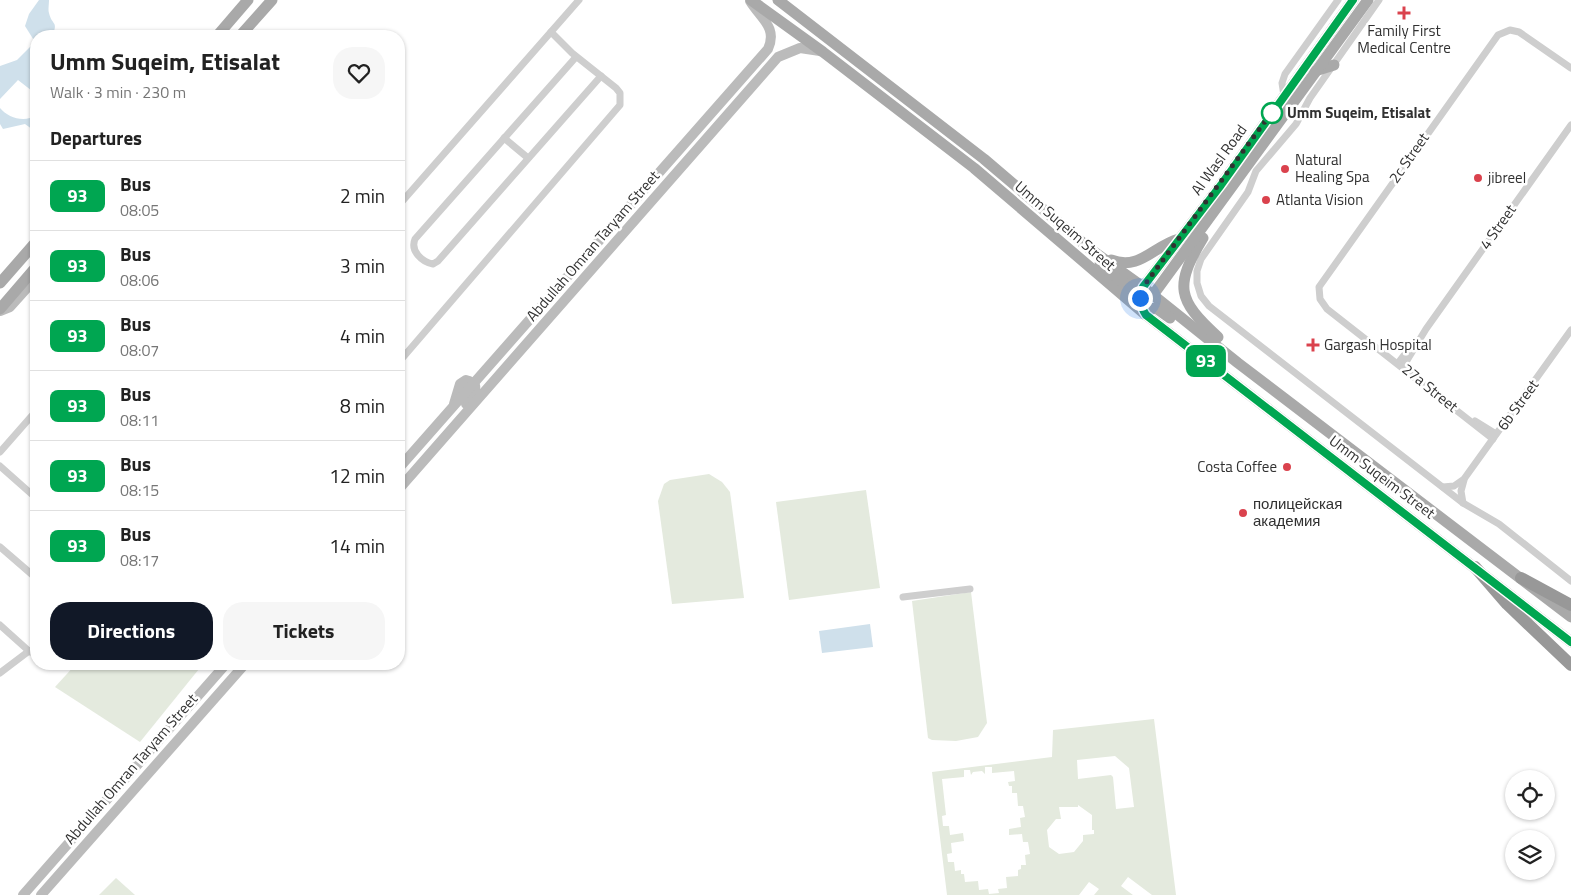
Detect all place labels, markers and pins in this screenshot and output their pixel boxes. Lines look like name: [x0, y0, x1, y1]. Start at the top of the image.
marker: Family First Medical Centre: [1397, 6, 1411, 20]
place label: Family First Medical Centre: [1357, 19, 1451, 59]
place label: Umm Suqeim, Etisalat: [1287, 101, 1431, 124]
marker: Umm Suqeim, Etisalat: [1261, 102, 1283, 124]
place label: Natural Healing Spa: [1295, 148, 1370, 188]
marker: Natural Healing Spa: [1279, 163, 1291, 175]
place label: jibreel: [1487, 166, 1526, 189]
marker: jibreel: [1472, 172, 1484, 184]
place label: Atlanta Vision: [1276, 188, 1363, 211]
marker: Atlanta Vision: [1260, 194, 1272, 206]
place label: Gargash Hospital: [1324, 333, 1432, 356]
marker: Gargash Hospital: [1306, 338, 1320, 352]
place label: Costa Coffee: [1197, 455, 1277, 478]
marker: Costa Coffee: [1281, 461, 1293, 473]
place label: полицейская академия: [1253, 492, 1342, 532]
marker: полицейская академия: [1237, 507, 1249, 519]

